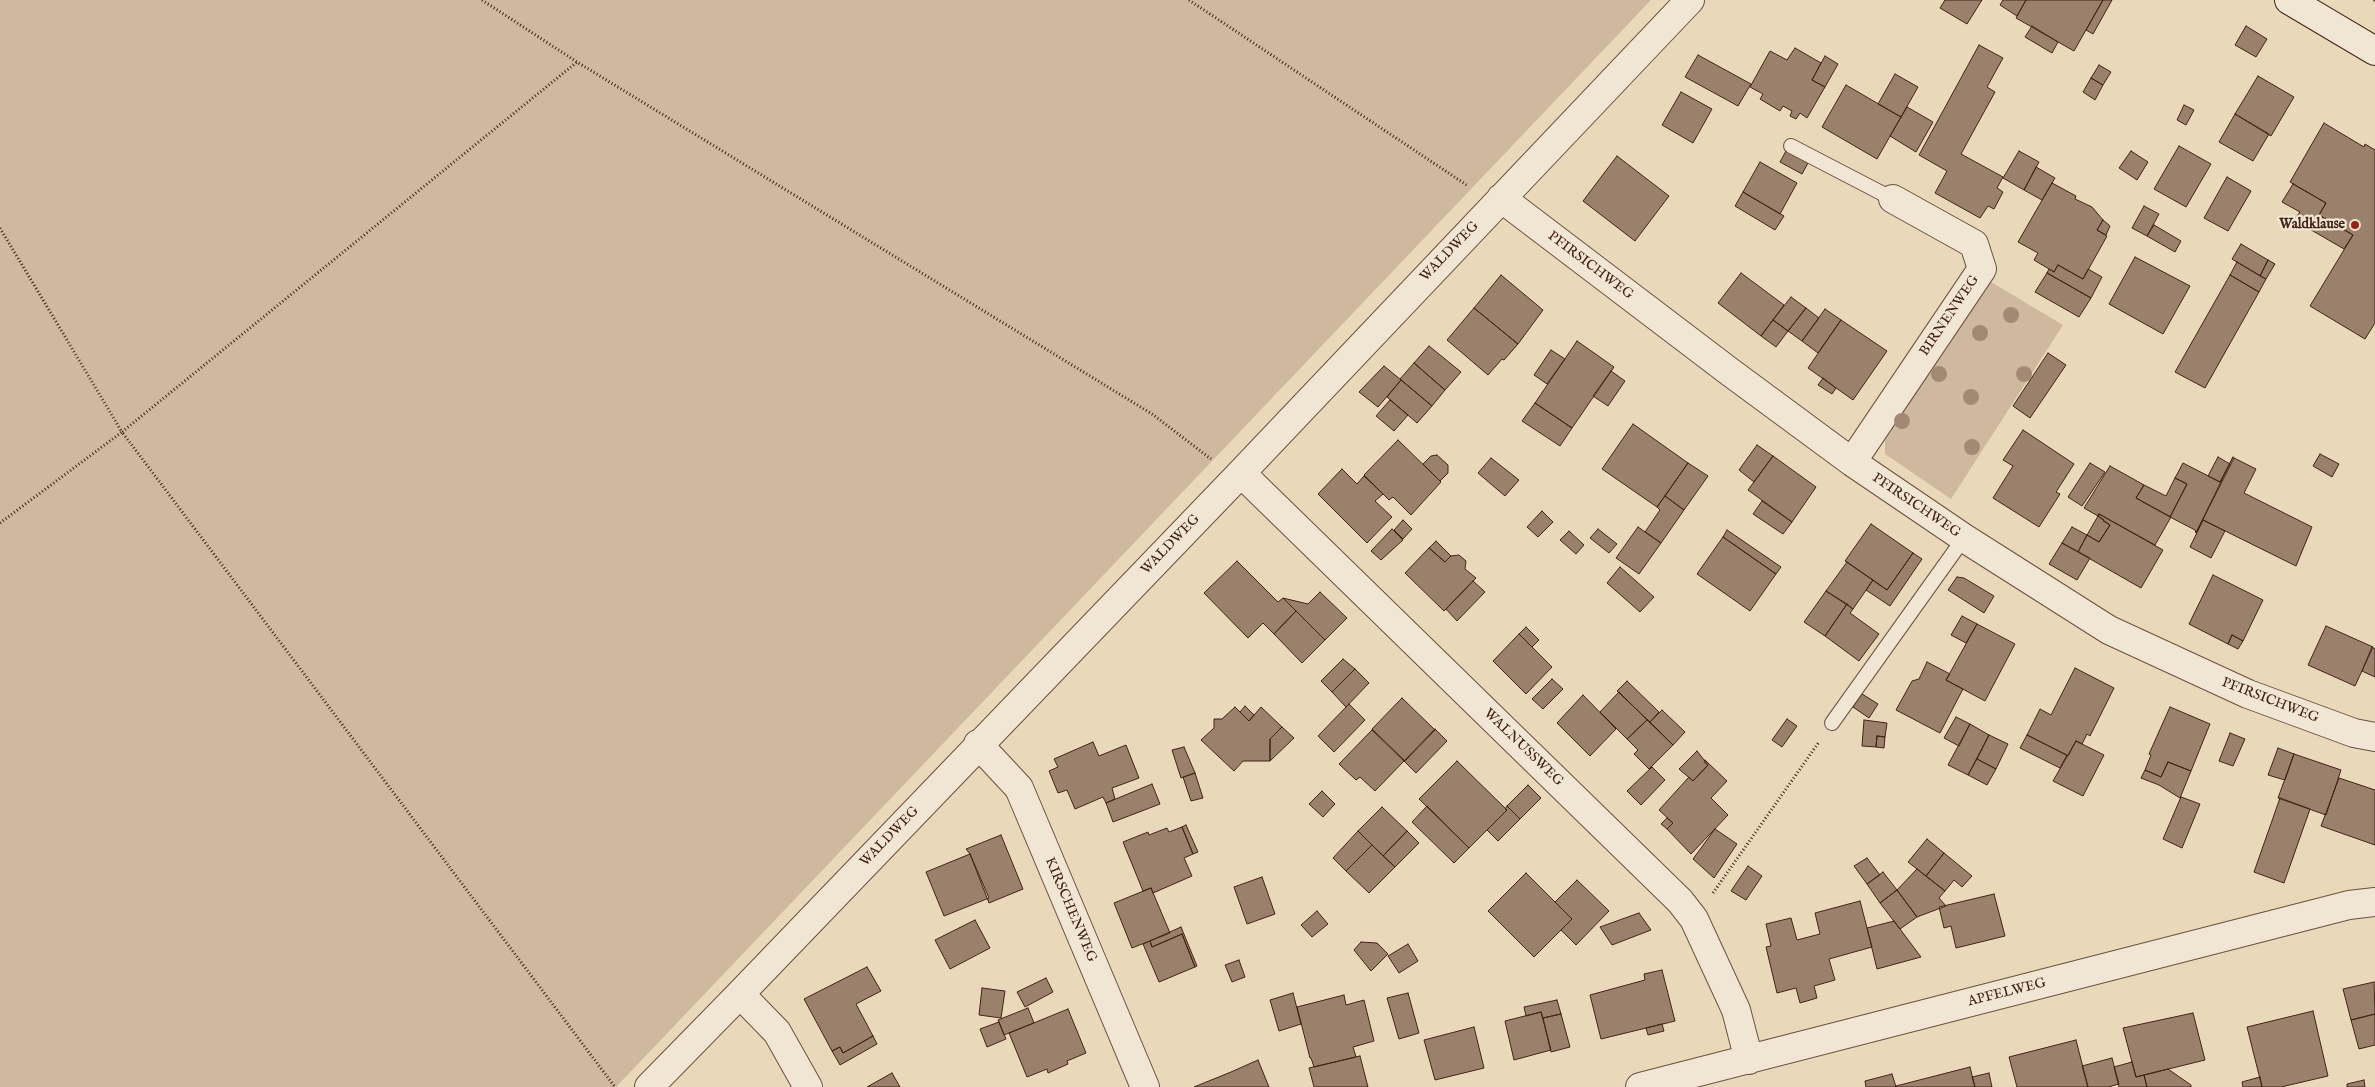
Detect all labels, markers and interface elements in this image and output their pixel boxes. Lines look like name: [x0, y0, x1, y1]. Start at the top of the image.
place label: Waldklause: [2279, 217, 2345, 233]
street label: WALDWEG: [1417, 218, 1483, 286]
marker: Waldklause: [2349, 219, 2361, 231]
street label: PFIRSICHWEG: [1544, 228, 1636, 304]
street label: BIRNENWEG: [1917, 272, 1983, 360]
street label: PFIRSICHWEG: [1869, 470, 1963, 542]
street label: WALDWEG: [1138, 511, 1204, 579]
street label: PFIRSICHWEG: [2219, 675, 2321, 727]
street label: WALNUSSWEG: [1480, 706, 1566, 790]
street label: WALDWEG: [857, 803, 923, 871]
street label: KIRSCHENWEG: [1040, 855, 1100, 965]
street label: APFELWEG: [1966, 975, 2048, 1011]

